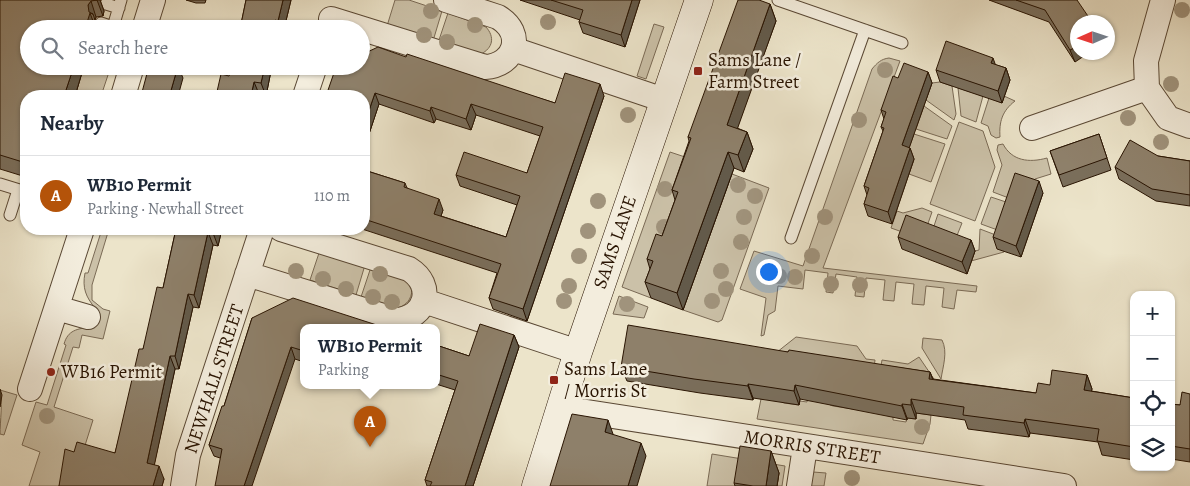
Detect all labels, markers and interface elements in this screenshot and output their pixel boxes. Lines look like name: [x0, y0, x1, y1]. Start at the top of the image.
north arrow: [1070, 15, 1115, 60]
search box: [20, 20, 370, 75]
icon: search: [38, 34, 66, 62]
text: Search here: [78, 35, 168, 61]
place label: Sams Lane / Farm Street: [708, 47, 801, 95]
marker: Sams Lane / Farm Street: [692, 65, 704, 77]
text: Nearby: [40, 109, 103, 137]
text: WB10 Permit: [87, 172, 192, 198]
text: A: [51, 185, 61, 207]
text: 110 m: [314, 185, 350, 207]
street label: SAMS LANE: [587, 192, 643, 292]
text: Parking · Newhall Street: [87, 198, 244, 220]
your location: [756, 259, 782, 285]
map controls: [1130, 291, 1175, 471]
button: +: [1130, 291, 1175, 336]
street label: NEWHALL STREET: [178, 301, 251, 457]
popup: [300, 324, 440, 389]
text: WB10 Permit: [318, 333, 422, 359]
button: −: [1130, 336, 1175, 381]
place label: Sams Lane / Morris St: [564, 356, 647, 404]
place label: WB16 Permit: [60, 359, 162, 385]
text: Parking: [318, 359, 369, 381]
marker: WB16 Permit: [45, 366, 57, 378]
marker: Sams Lane / Morris St: [548, 374, 560, 386]
button: locate: [1130, 381, 1175, 426]
pin: A: [354, 406, 386, 447]
street label: MORRIS STREET: [742, 423, 883, 471]
button: layers: [1130, 426, 1175, 471]

